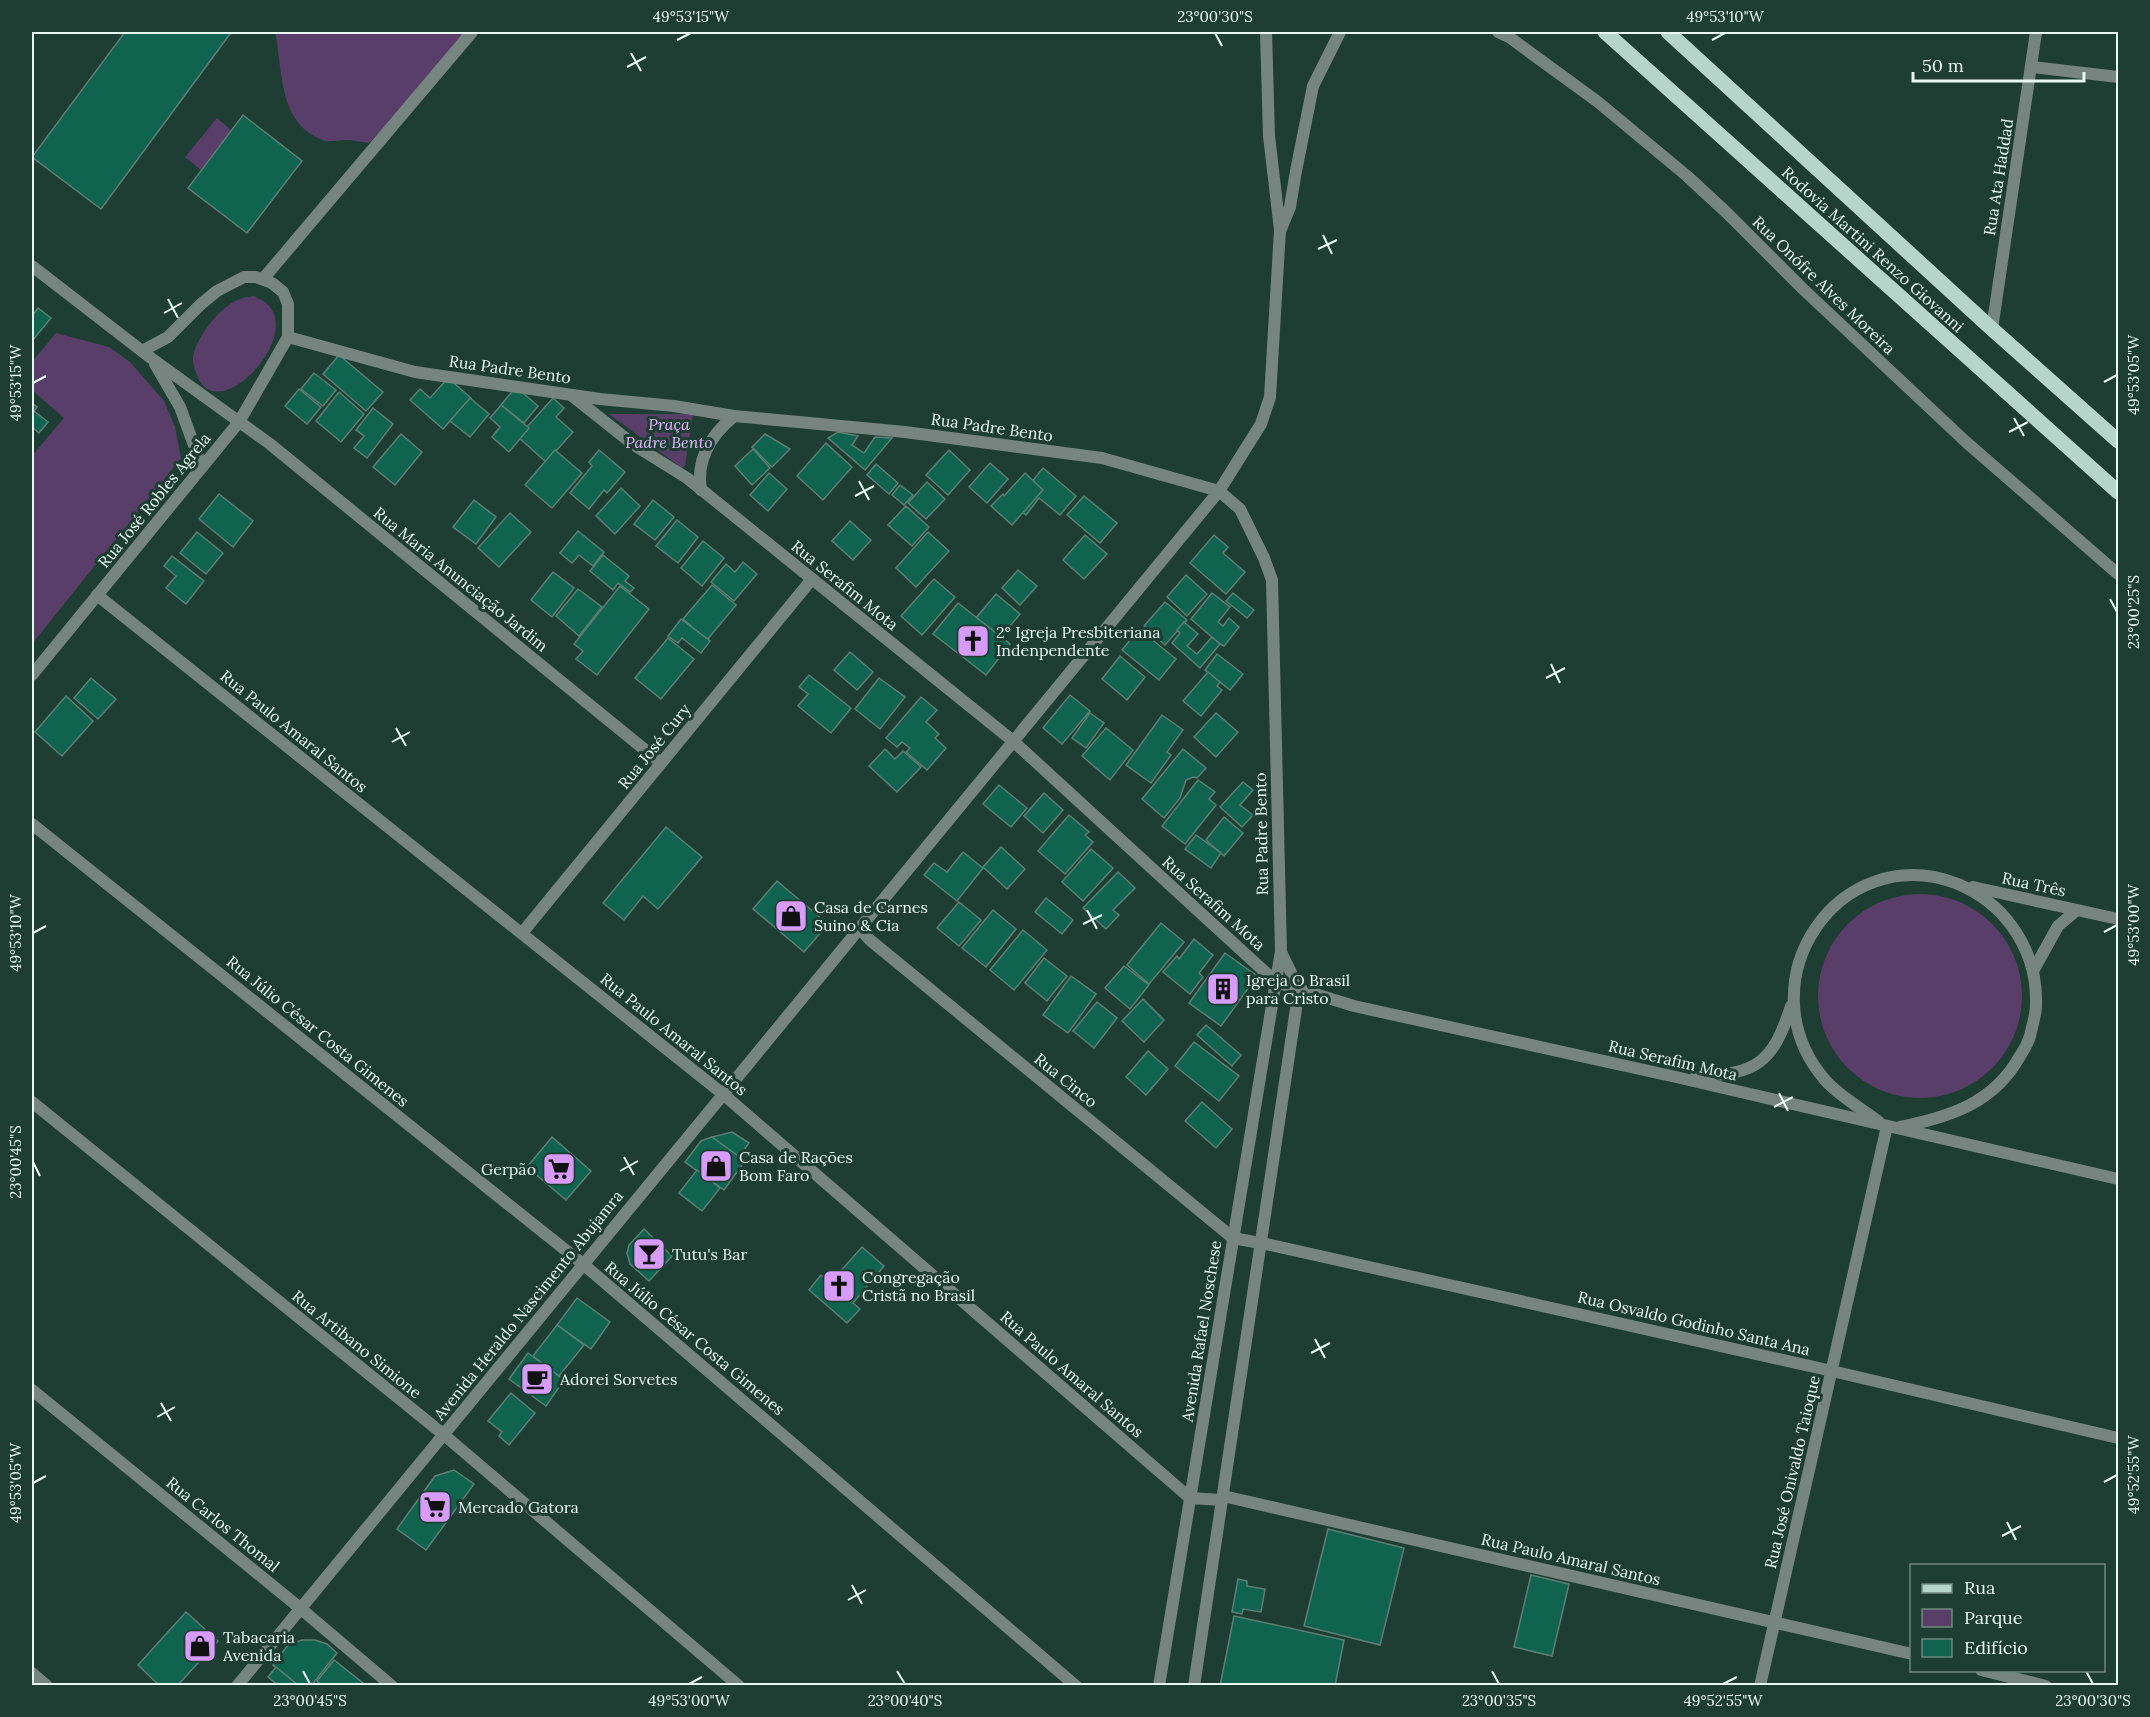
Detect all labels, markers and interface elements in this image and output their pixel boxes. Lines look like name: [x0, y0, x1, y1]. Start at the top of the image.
text: 49°53'15"W: [653, 7, 730, 26]
text: 23°00'30"S: [1177, 7, 1253, 26]
text: 49°53'10"W: [1686, 7, 1765, 26]
scale bar: [1913, 45, 2084, 83]
text: 50 m: [1922, 54, 1964, 77]
street label: Rua Ata Haddad: [1979, 117, 2017, 237]
street label: Rodovia Martini Renzo Giovanni: [1778, 162, 1968, 336]
street label: Rua Onófre Alves Moreira: [1749, 212, 1899, 358]
text: 49°53'05"W: [2124, 334, 2143, 415]
text: 49°53'15"W: [6, 344, 25, 421]
street label: Rua Padre Bento: [448, 351, 572, 387]
street label: Rua Padre Bento: [930, 409, 1054, 445]
park label: Praça Padre Bento: [625, 414, 713, 452]
street label: Rua José Robles Agrela: [93, 428, 215, 572]
street label: Rua Maria Anunciação Jardim: [370, 502, 552, 656]
street label: Rua Serafim Mota: [788, 536, 902, 634]
text: 23°00'25"S: [2124, 575, 2143, 649]
place label: 2° Igreja Presbiteriana Indenpendente: [996, 622, 1161, 660]
church icon: 2° Igreja Presbiteriana Indenpendente: [955, 623, 991, 659]
street label: Rua Paulo Amaral Santos: [216, 666, 372, 796]
street label: Rua José Cury: [614, 699, 695, 793]
street label: Rua Padre Bento: [1250, 772, 1272, 896]
street label: Rua Serafim Mota: [1158, 851, 1270, 955]
street label: Rua Três: [2000, 867, 2068, 901]
text: 49°53'00"W: [2124, 883, 2143, 966]
text: 49°53'10"W: [6, 893, 25, 972]
place label: Casa de Carnes Suino & Cia: [814, 897, 928, 935]
shop icon: Casa de Carnes Suino & Cia: [773, 898, 809, 934]
street label: Rua Júlio César Costa Gimenes: [223, 951, 413, 1111]
street label: Rua Paulo Amaral Santos: [596, 969, 752, 1099]
place label: Igreja O Brasil para Cristo: [1246, 970, 1350, 1008]
building icon: Igreja O Brasil para Cristo: [1205, 971, 1241, 1007]
street label: Rua Serafim Mota: [1607, 1035, 1739, 1085]
street label: Rua Cinco: [1030, 1049, 1102, 1111]
text: 23°00'45"S: [6, 1125, 25, 1199]
place label: Casa de Rações Bom Faro: [739, 1147, 853, 1185]
shop icon: Casa de Rações Bom Faro: [698, 1148, 734, 1184]
supermarket icon: Gerpão: [541, 1151, 577, 1187]
place label: Gerpão: [481, 1159, 536, 1179]
street label: Avenida Heraldo Nascimento Abujamra: [428, 1186, 627, 1425]
bar icon: Tutu's Bar: [631, 1236, 667, 1272]
street label: Avenida Rafael Noschese: [1177, 1239, 1225, 1424]
place label: Tutu's Bar: [672, 1244, 747, 1264]
street label: Rua Júlio César Costa Gimenes: [601, 1257, 789, 1419]
place label: Congregação Cristã no Brasil: [862, 1267, 975, 1305]
church icon: Congregação Cristã no Brasil: [821, 1268, 857, 1304]
street label: Rua Artibano Simione: [288, 1286, 426, 1403]
street label: Rua Osvaldo Godinho Santa Ana: [1576, 1287, 1812, 1359]
street label: Rua Paulo Amaral Santos: [996, 1306, 1148, 1442]
cafe icon: Adorei Sorvetes: [519, 1361, 555, 1397]
place label: Adorei Sorvetes: [559, 1369, 677, 1389]
street label: Rua José Onivaldo Taioque: [1760, 1373, 1824, 1571]
text: 49°52'55"W: [2124, 1435, 2143, 1514]
text: 49°53'05"W: [6, 1442, 25, 1523]
street label: Rua Carlos Thomal: [162, 1472, 284, 1576]
supermarket icon: Mercado Gatora: [417, 1489, 453, 1525]
place label: Mercado Gatora: [458, 1497, 579, 1517]
street label: Rua Paulo Amaral Santos: [1479, 1529, 1663, 1589]
legend: [1910, 1564, 2105, 1672]
text: Rua: [1964, 1576, 1995, 1599]
text: Parque: [1964, 1606, 2023, 1629]
place label: Tabacaria Avenida: [222, 1627, 295, 1665]
shop icon: Tabacaria Avenida: [182, 1628, 218, 1664]
text: Edifício: [1964, 1636, 2028, 1659]
text: 23°00'45"S: [273, 1691, 347, 1710]
text: 49°53'00"W: [648, 1691, 731, 1710]
text: 23°00'40"S: [868, 1691, 942, 1710]
text: 23°00'35"S: [1462, 1691, 1536, 1710]
text: 49°52'55"W: [1684, 1691, 1763, 1710]
text: 23°00'30"S: [2055, 1691, 2131, 1710]

